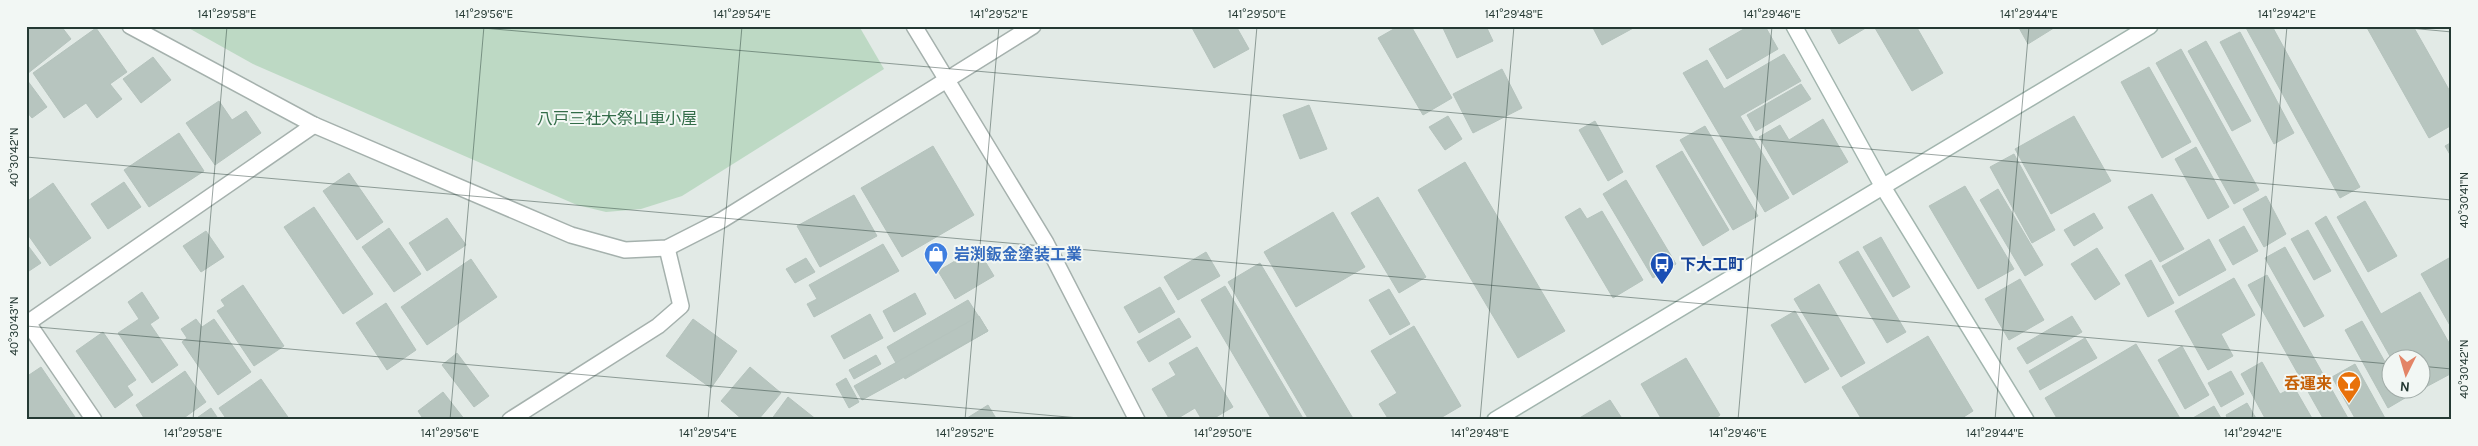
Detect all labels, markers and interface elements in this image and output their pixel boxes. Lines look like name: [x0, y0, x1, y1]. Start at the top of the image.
text: 141°29'58"E: [198, 7, 256, 21]
text: 141°29'56"E: [455, 7, 513, 21]
text: 141°29'54"E: [713, 7, 771, 21]
text: 141°29'52"E: [970, 7, 1028, 21]
text: 141°29'50"E: [1228, 7, 1286, 21]
text: 141°29'48"E: [1485, 7, 1543, 21]
text: 141°29'46"E: [1743, 7, 1801, 21]
text: 141°29'44"E: [2000, 7, 2058, 21]
text: 141°29'42"E: [2258, 7, 2316, 21]
park label: 八戸三社大祭山車小屋: [537, 109, 697, 128]
text: 40°30'42"N: [7, 127, 21, 187]
text: 40°30'41"N: [2457, 172, 2471, 228]
shop icon: 岩渕鈑金塗装工業: [923, 241, 949, 275]
place label: 岩渕鈑金塗装工業: [954, 245, 1082, 264]
bus stop icon: 下大工町: [1649, 251, 1675, 285]
place label: 下大工町: [1680, 255, 1744, 274]
text: 40°30'43"N: [7, 296, 21, 356]
text: 40°30'42"N: [2457, 339, 2471, 399]
north arrow: [2380, 348, 2430, 398]
bar icon: 呑運来: [2336, 370, 2362, 404]
place label: 呑運来: [2284, 374, 2332, 393]
text: N: [2399, 378, 2411, 395]
text: 141°29'58"E: [164, 426, 222, 440]
text: 141°29'56"E: [421, 426, 479, 440]
text: 141°29'54"E: [679, 426, 737, 440]
text: 141°29'52"E: [936, 426, 994, 440]
text: 141°29'50"E: [1194, 426, 1252, 440]
text: 141°29'48"E: [1451, 426, 1509, 440]
text: 141°29'46"E: [1709, 426, 1767, 440]
text: 141°29'44"E: [1966, 426, 2024, 440]
text: 141°29'42"E: [2224, 426, 2282, 440]

